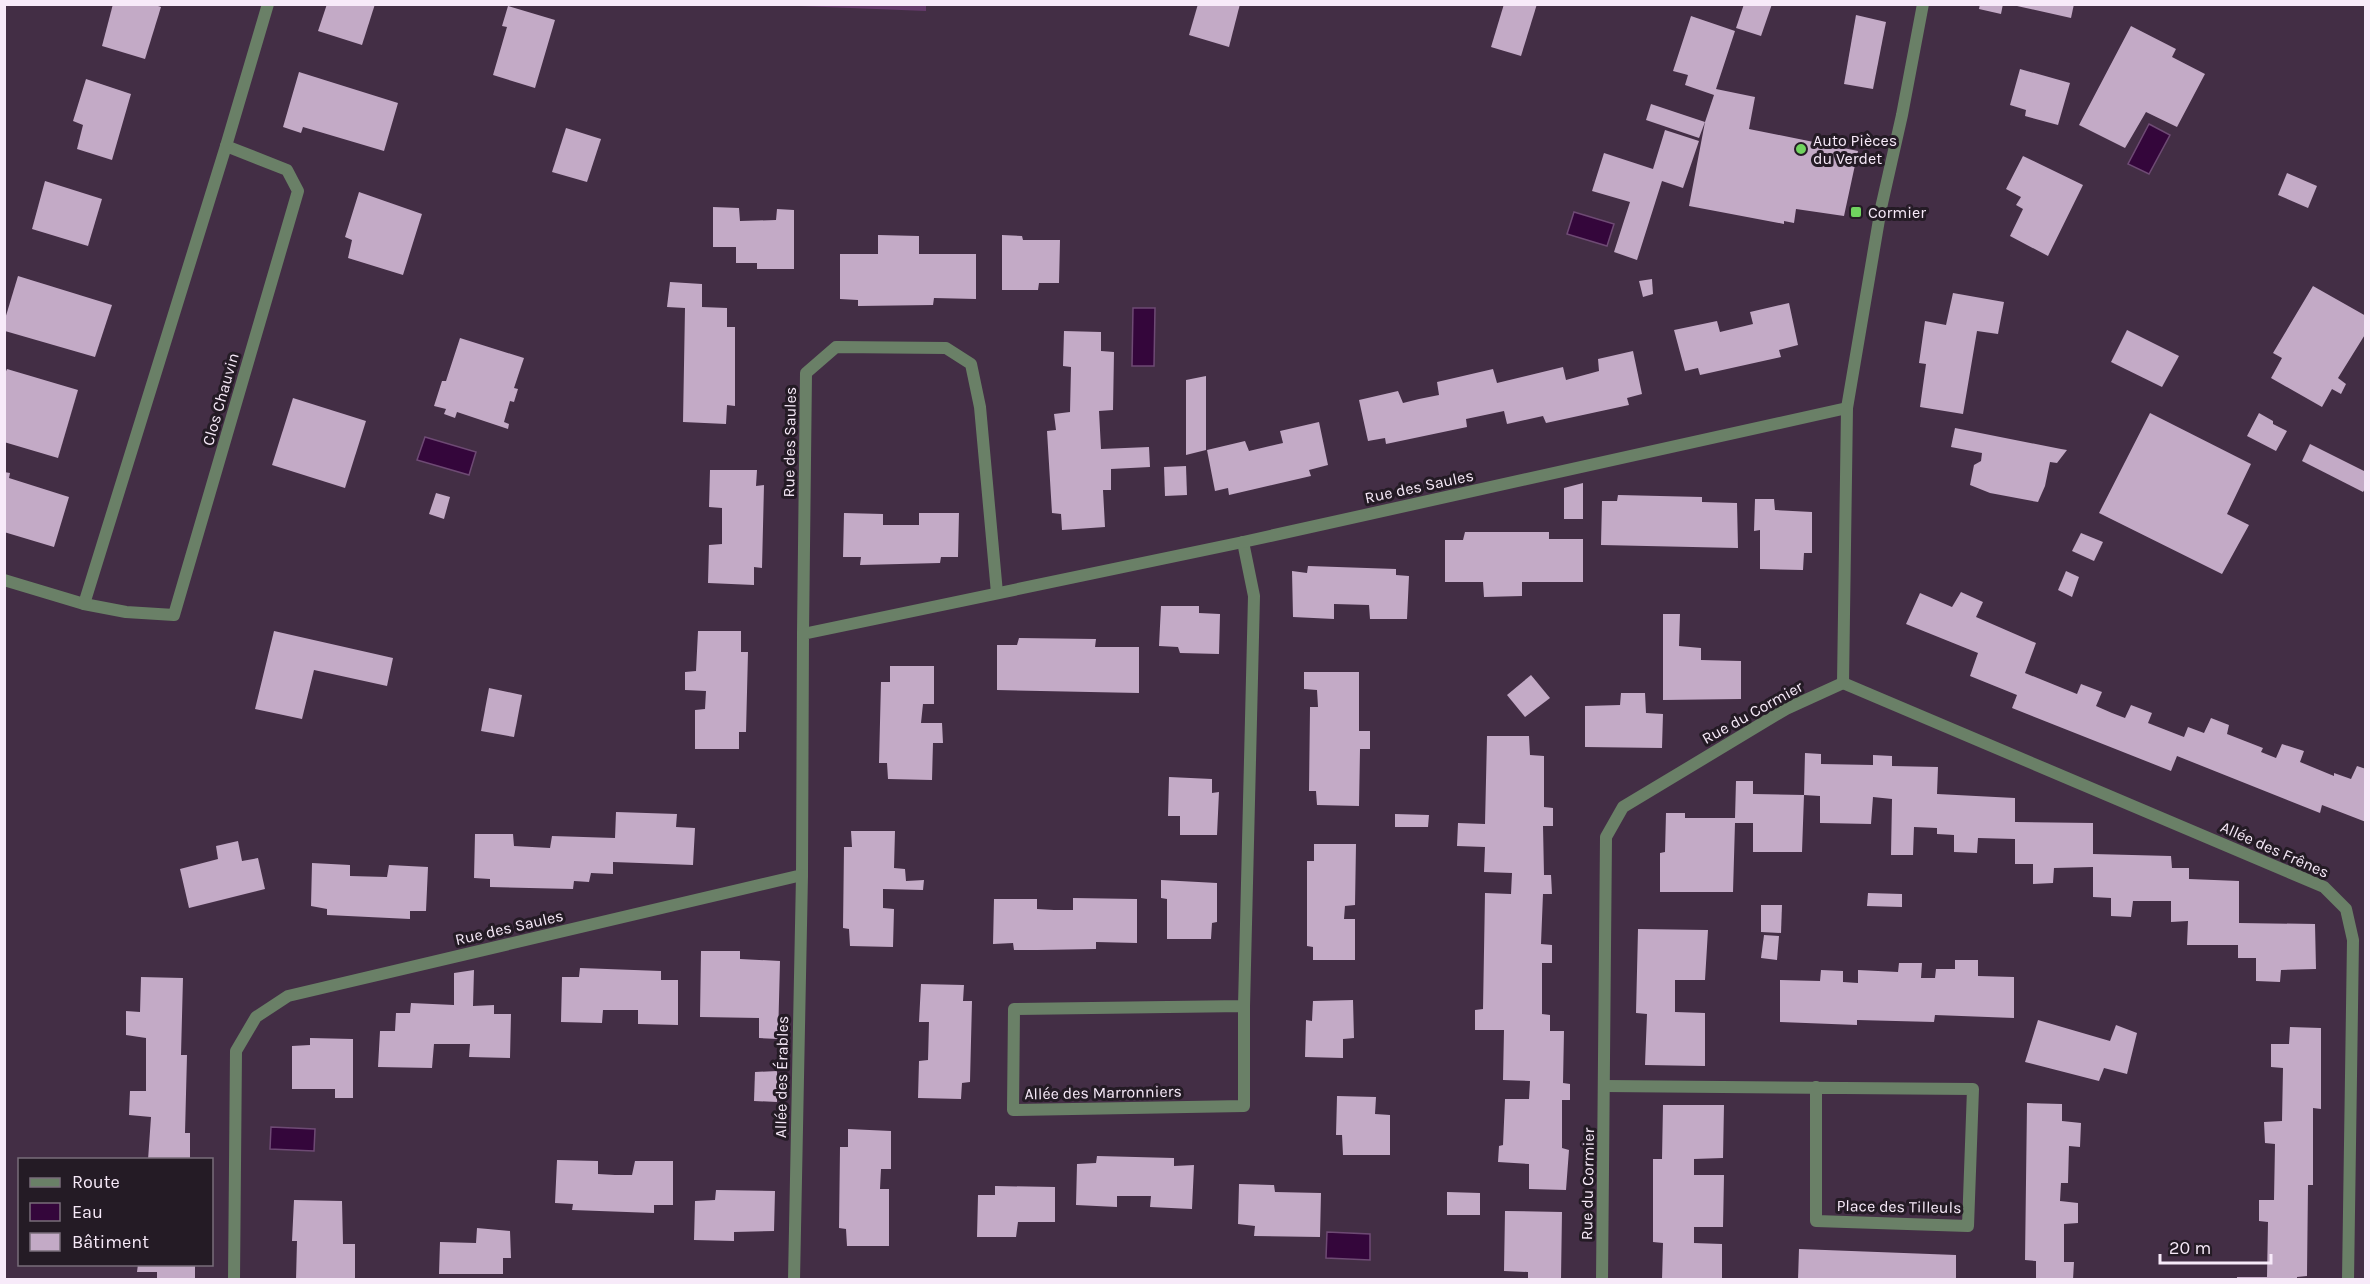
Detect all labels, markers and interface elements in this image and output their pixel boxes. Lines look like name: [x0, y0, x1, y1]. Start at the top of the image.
place label: Auto Pièces du Verdet: [1813, 131, 1897, 168]
marker: Auto Pièces du Verdet: [1794, 142, 1808, 156]
place label: Cormier: [1868, 203, 1926, 222]
marker: Cormier: [1849, 205, 1863, 219]
street label: Clos Chauvin: [198, 351, 243, 448]
street label: Rue des Saules: [779, 387, 800, 498]
street label: Rue des Saules: [1363, 466, 1475, 507]
street label: Rue du Cormier: [1698, 677, 1806, 748]
street label: Allée des Frênes: [2218, 817, 2332, 882]
street label: Rue des Saules: [453, 906, 565, 949]
street label: Allée des Érables: [771, 1016, 792, 1138]
street label: Allée des Marronniers: [1024, 1082, 1182, 1103]
street label: Rue du Cormier: [1577, 1127, 1598, 1240]
legend: [18, 1158, 213, 1266]
text: Route: [72, 1171, 120, 1193]
street label: Place des Tilleuls: [1836, 1196, 1962, 1217]
text: Eau: [72, 1201, 103, 1223]
scale bar: [2160, 1227, 2271, 1265]
text: Bâtiment: [72, 1231, 149, 1253]
text: 20 m: [2169, 1237, 2211, 1259]

